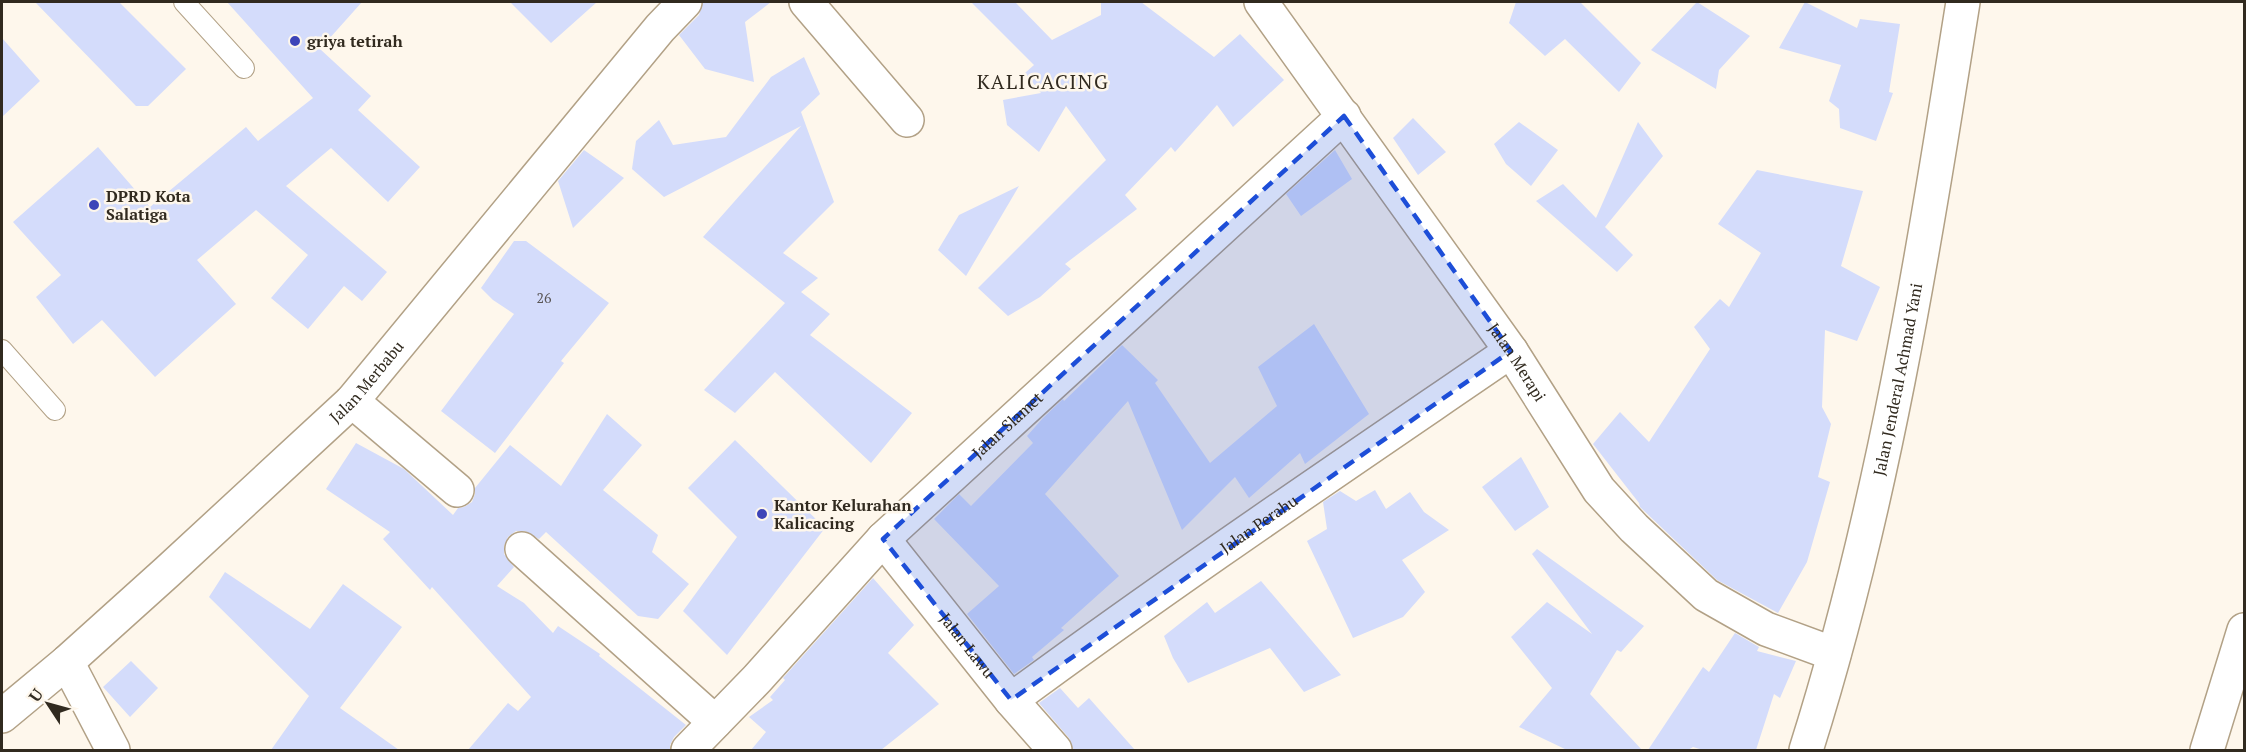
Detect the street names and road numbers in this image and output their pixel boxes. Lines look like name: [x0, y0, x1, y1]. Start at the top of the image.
street label: Jalan Jenderal Achmad Yani: [1868, 281, 1927, 478]
street label: Jalan Merapi: [1483, 318, 1551, 406]
street label: Jalan Merbabu: [324, 336, 408, 428]
street label: Jalan Slamet: [967, 387, 1048, 463]
street label: Jalan Perahu: [1216, 489, 1302, 558]
street label: Jalan Lawu: [935, 608, 1000, 683]

